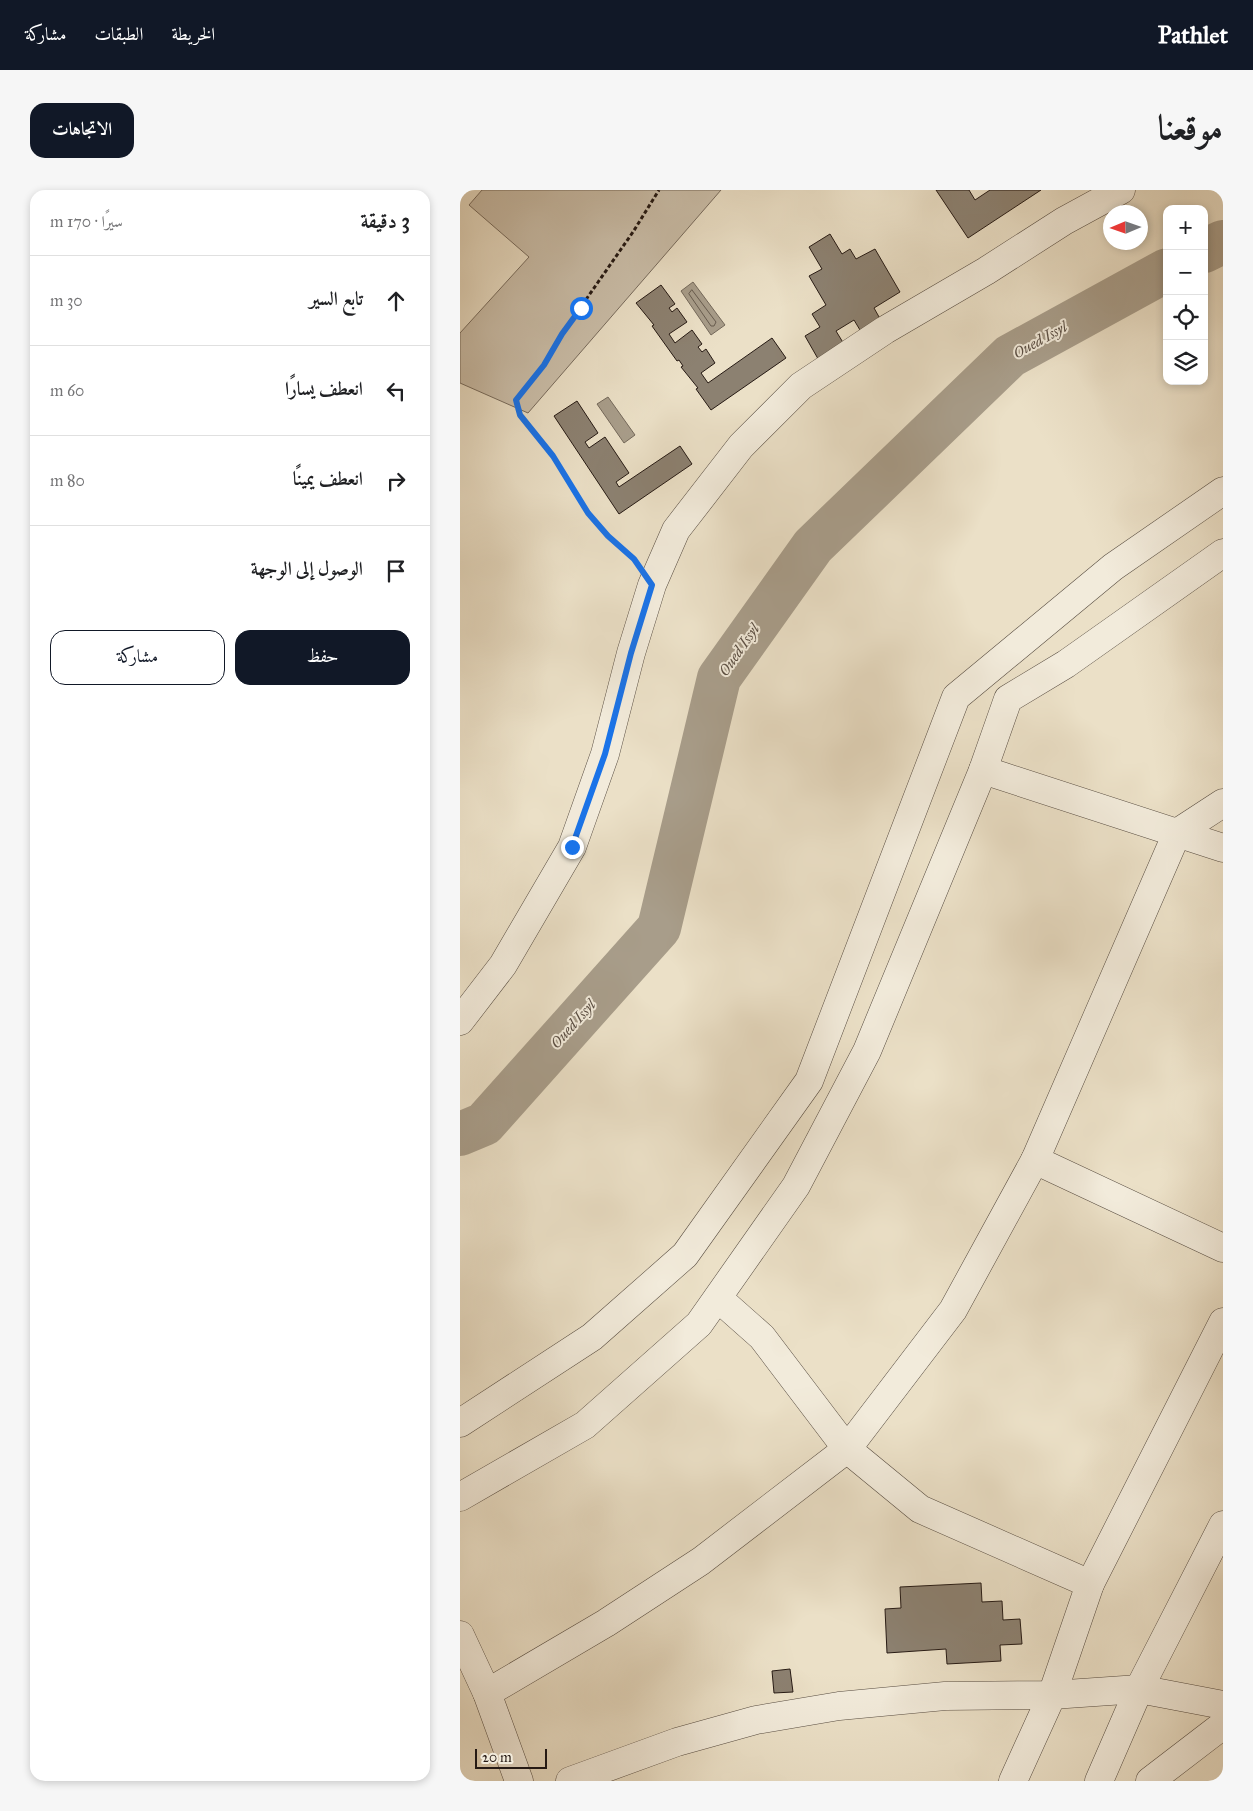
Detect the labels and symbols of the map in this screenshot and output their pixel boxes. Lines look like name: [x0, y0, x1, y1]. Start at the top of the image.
north arrow: [1103, 205, 1148, 250]
route start: [570, 297, 593, 320]
water label: Oued Issyl: [1010, 317, 1072, 362]
water label: Oued Issyl: [715, 619, 764, 679]
route end: [561, 836, 584, 859]
water label: Oued Issyl: [547, 995, 601, 1052]
scale bar: [475, 1746, 548, 1769]

